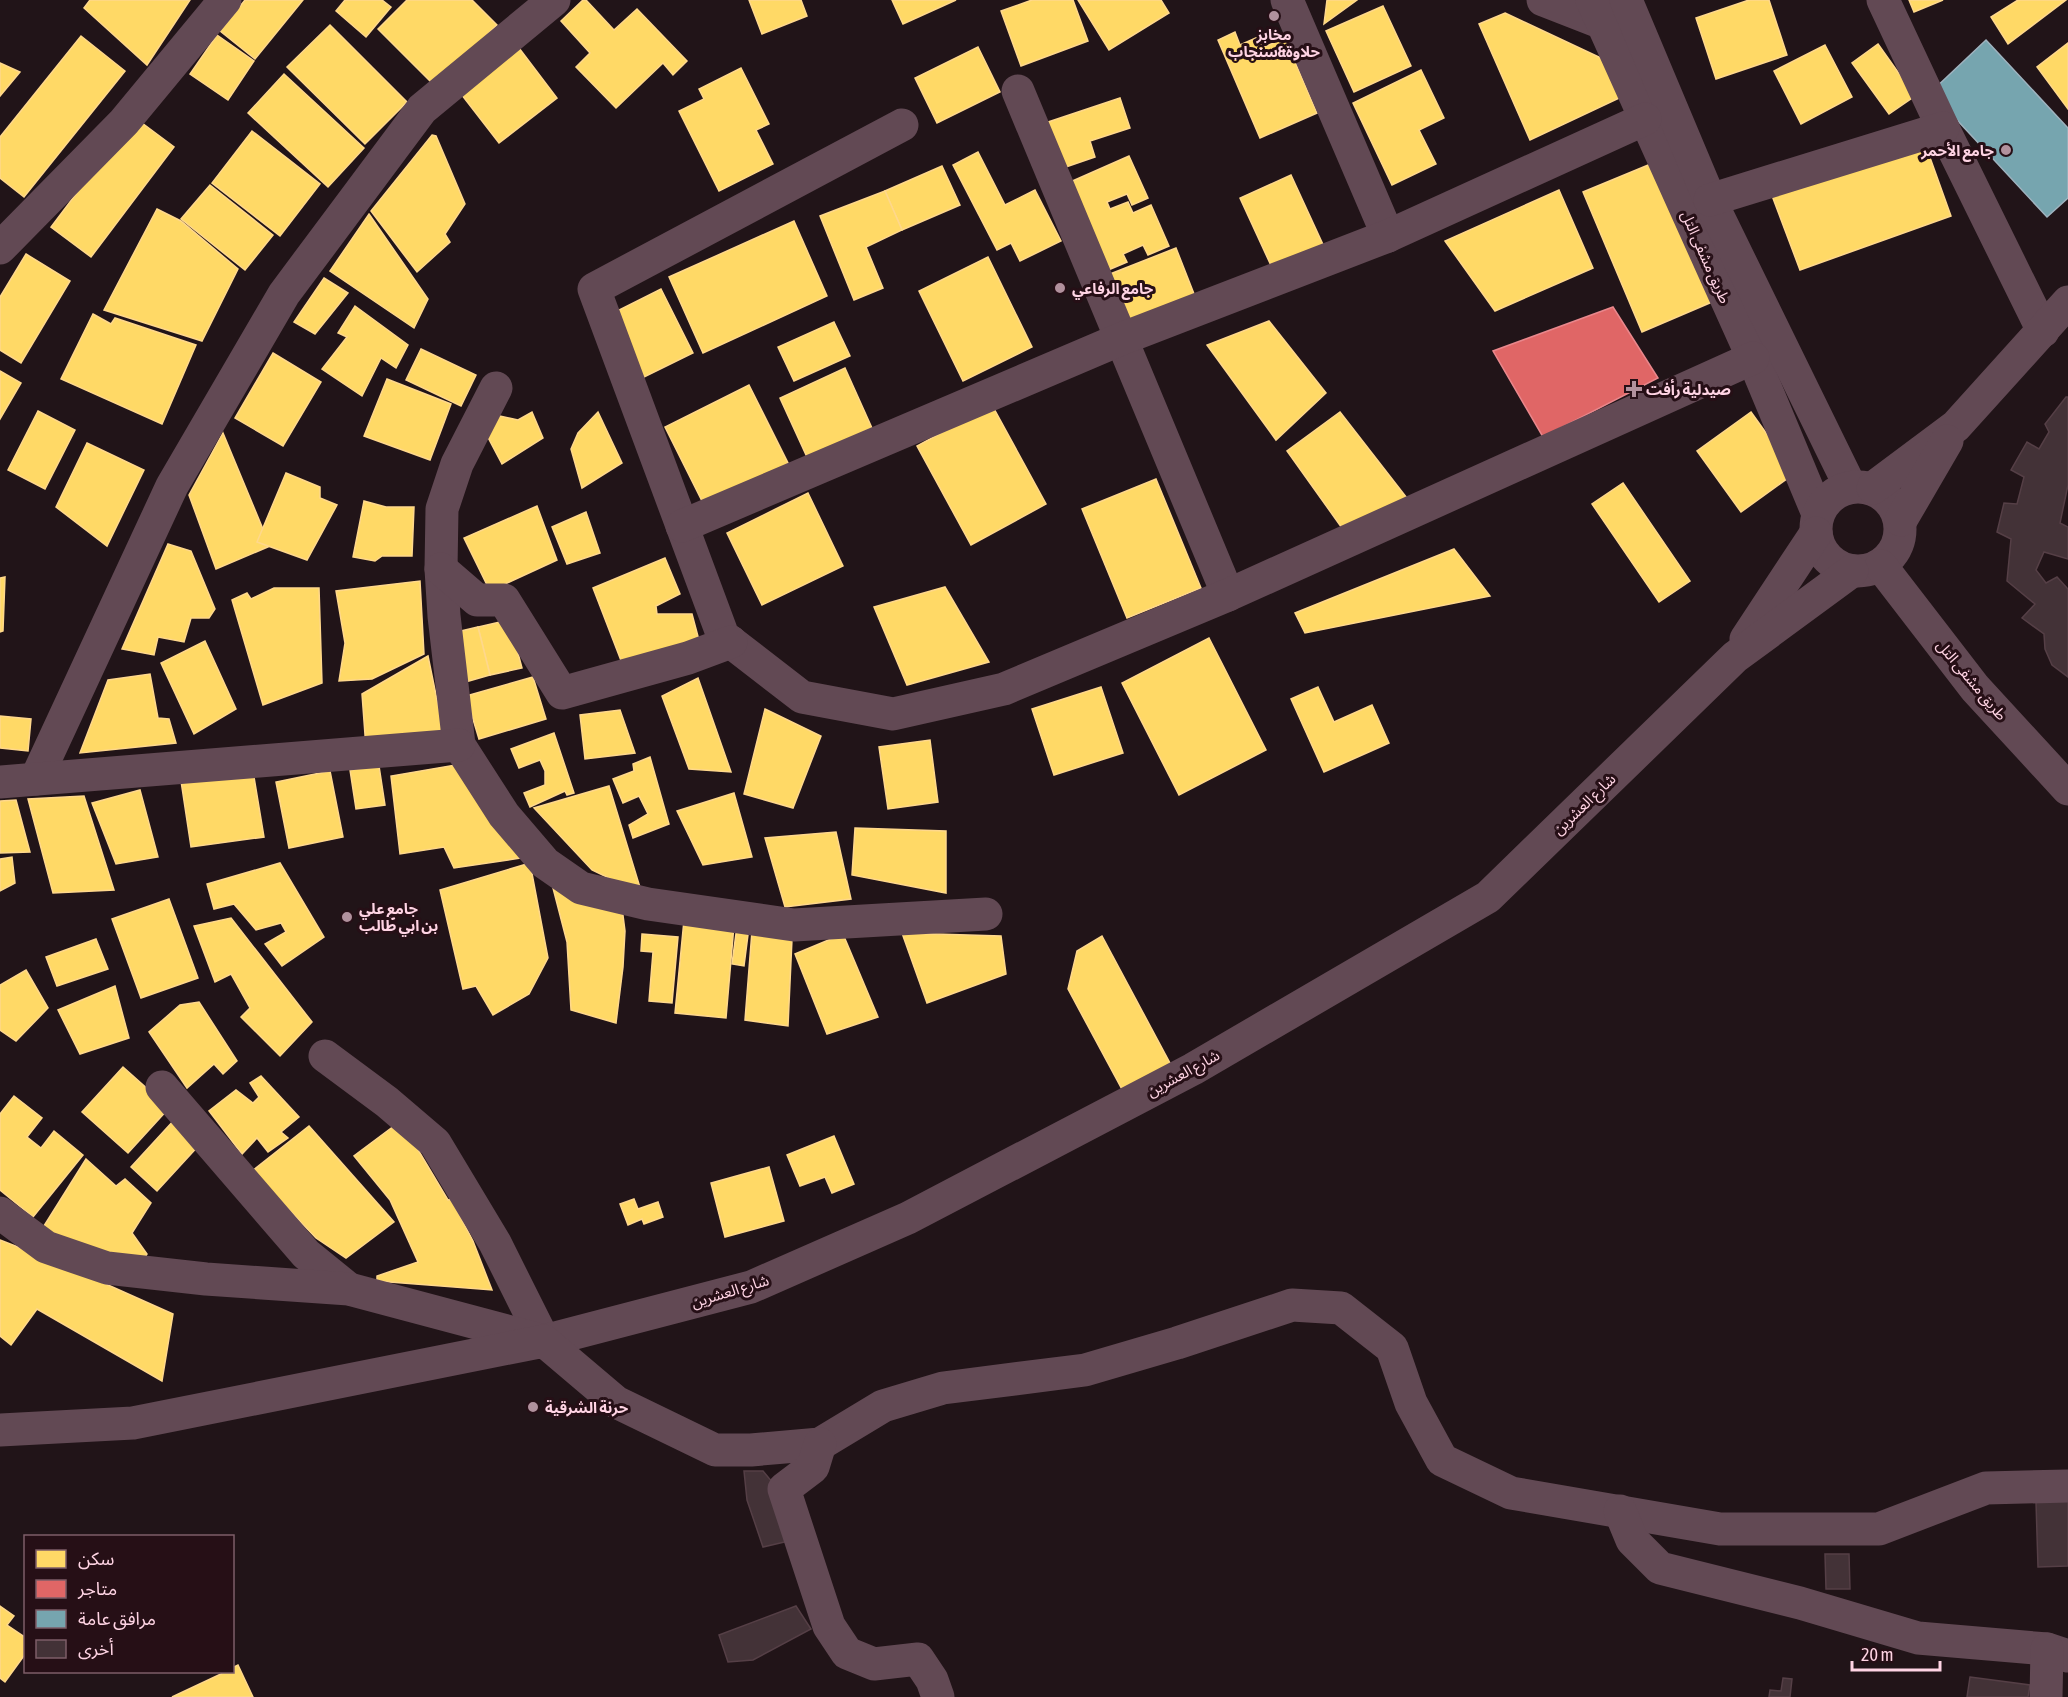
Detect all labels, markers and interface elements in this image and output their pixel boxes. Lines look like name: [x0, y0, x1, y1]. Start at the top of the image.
marker: مخابز حلاوة&سنجاب: [1267, 9, 1281, 23]
place label: مخابز حلاوة&سنجاب: [1228, 26, 1321, 61]
place label: جامع الأحمر: [1920, 142, 1995, 162]
marker: جامع الأحمر: [1999, 143, 2013, 157]
street label: طريق مشفى التل: [1676, 208, 1734, 307]
place label: جامع الرفاعي: [1072, 280, 1154, 300]
marker: جامع الرفاعي: [1053, 281, 1067, 295]
place label: صيدلية رأفت: [1646, 379, 1731, 399]
marker: صيدلية رأفت: [1627, 382, 1641, 396]
street label: طريق مشفى التل: [1932, 636, 2010, 725]
street label: شارع العشرين: [1549, 770, 1622, 841]
place label: جامع علي بن ابي طالب: [359, 900, 438, 937]
marker: جامع علي بن ابي طالب: [340, 910, 354, 924]
street label: شارع العشرين: [1144, 1046, 1224, 1103]
street label: شارع العشرين: [689, 1271, 772, 1315]
place label: حرنة الشرقية: [545, 1399, 629, 1417]
marker: حرنة الشرقية: [526, 1400, 540, 1414]
legend: [24, 1535, 234, 1673]
text: سكن: [78, 1548, 114, 1570]
text: متاجر: [77, 1578, 117, 1600]
text: مرافق عامة: [78, 1608, 156, 1630]
scale bar: [1852, 1634, 1940, 1672]
text: أخرى: [78, 1638, 114, 1660]
text: 20 m: [1861, 1644, 1893, 1665]

